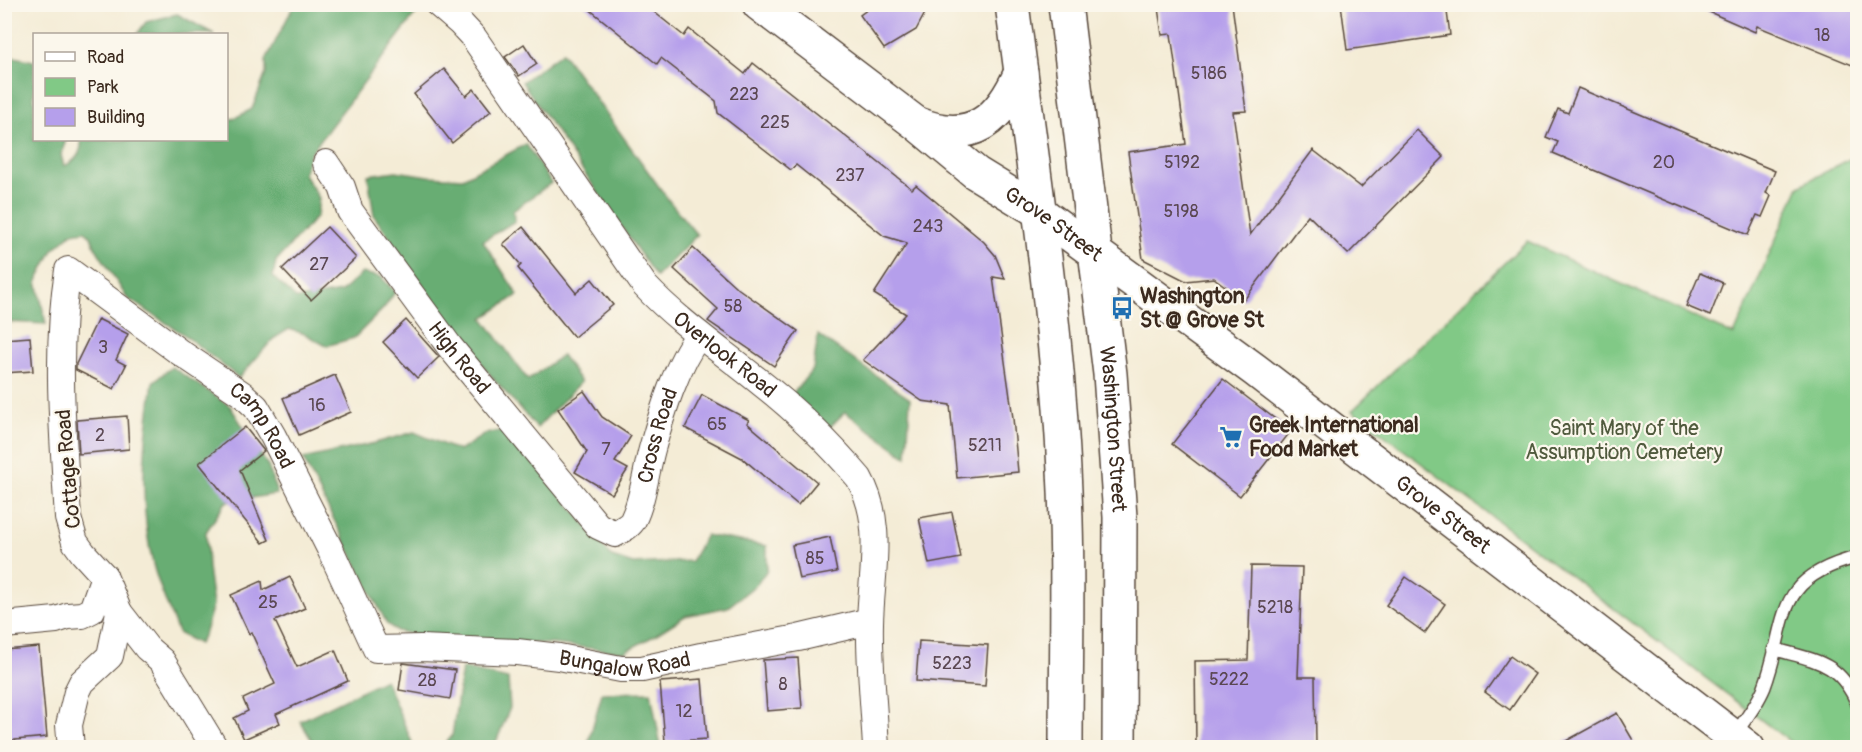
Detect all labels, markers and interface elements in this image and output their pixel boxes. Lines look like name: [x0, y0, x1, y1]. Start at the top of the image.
house number: 18: [1814, 24, 1830, 47]
legend: [33, 33, 228, 141]
text: Road: [87, 46, 124, 69]
house number: 5186: [1191, 62, 1227, 85]
text: Park: [87, 76, 119, 99]
house number: 223: [729, 83, 759, 106]
text: Building: [87, 106, 145, 129]
house number: 225: [760, 111, 790, 134]
house number: 5192: [1164, 151, 1200, 174]
house number: 20: [1653, 151, 1675, 174]
house number: 237: [835, 164, 865, 187]
street label: Grove Street: [999, 181, 1108, 268]
house number: 5198: [1163, 200, 1199, 223]
house number: 243: [913, 215, 943, 238]
house number: 27: [309, 253, 329, 276]
place label: Washington St @ Grove St: [1140, 283, 1264, 334]
house number: 58: [724, 295, 742, 318]
bus stop icon: Washington St @ Grove St: [1109, 295, 1135, 321]
street label: Overlook Road: [667, 305, 782, 404]
street label: High Road: [422, 316, 496, 400]
house number: 3: [98, 336, 108, 359]
street label: Washington Street: [1093, 345, 1133, 514]
street label: Camp Road: [224, 377, 300, 473]
street label: Cross Road: [632, 384, 684, 486]
house number: 16: [308, 394, 326, 417]
street label: Cottage Road: [50, 408, 87, 530]
place label: Greek International Food Market: [1249, 412, 1419, 463]
house number: 65: [707, 413, 727, 436]
park label: Saint Mary of the Assumption Cemetery: [1525, 415, 1723, 466]
house number: 2: [95, 424, 105, 447]
supermarket icon: Greek International Food Market: [1218, 424, 1244, 450]
house number: 5211: [968, 434, 1002, 457]
house number: 7: [601, 438, 611, 461]
street label: Grove Street: [1390, 469, 1497, 560]
house number: 85: [806, 547, 824, 570]
house number: 25: [258, 591, 278, 614]
house number: 5218: [1257, 596, 1293, 619]
street label: Bungalow Road: [557, 644, 693, 683]
house number: 5223: [932, 652, 972, 675]
house number: 5222: [1209, 668, 1249, 691]
house number: 28: [417, 669, 437, 692]
house number: 8: [778, 673, 788, 696]
house number: 12: [675, 700, 693, 723]

